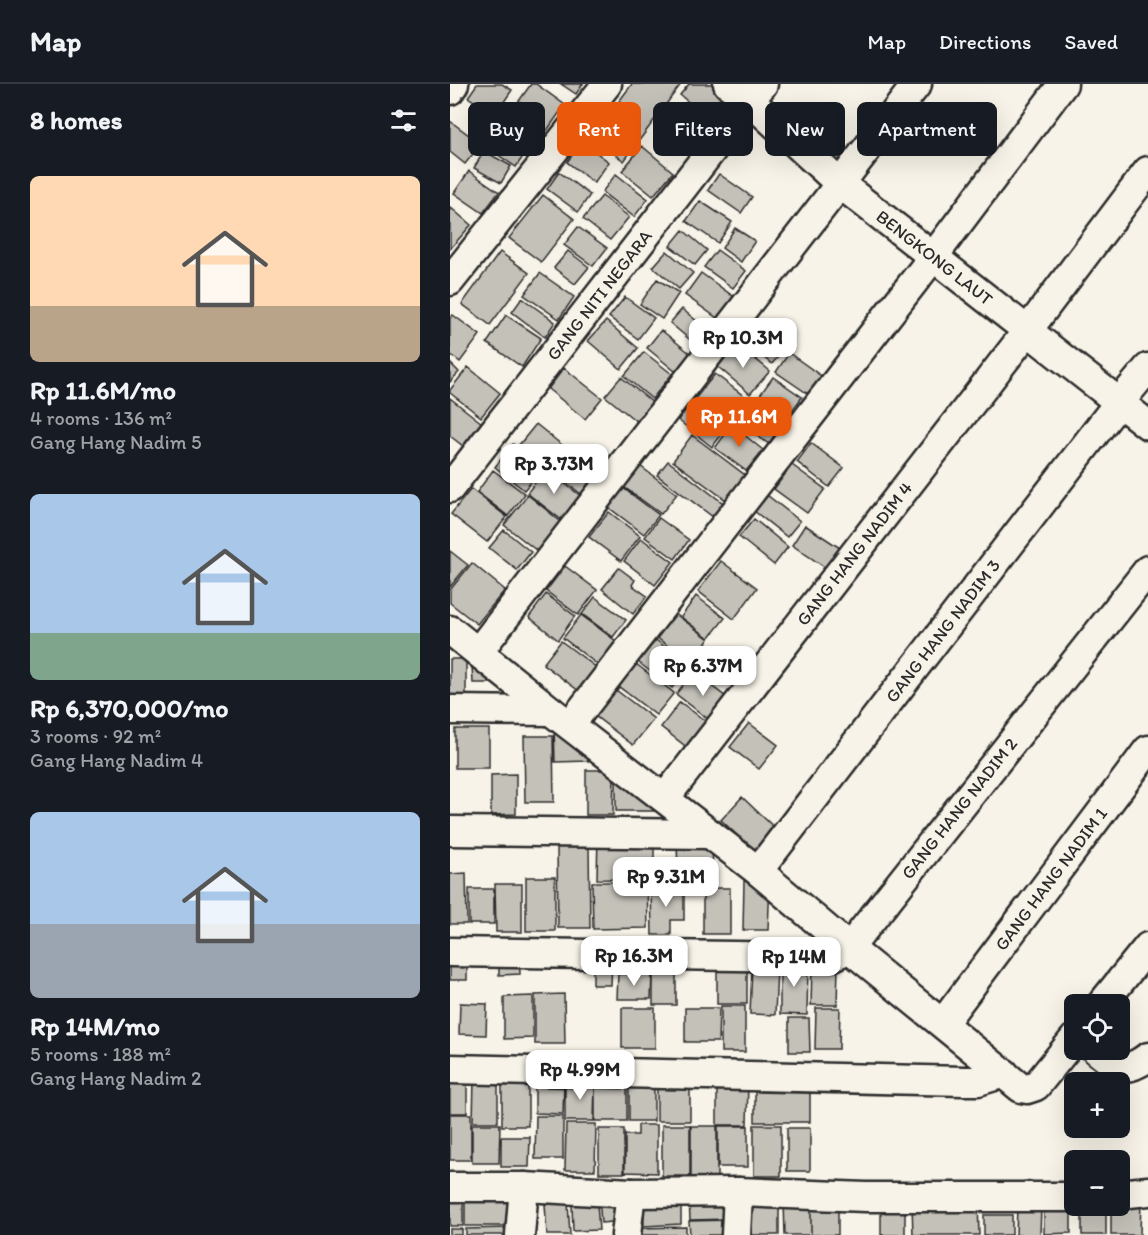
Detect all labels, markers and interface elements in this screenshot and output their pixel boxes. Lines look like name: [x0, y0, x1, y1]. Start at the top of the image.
text: Map: [30, 24, 81, 58]
text: Map: [868, 29, 906, 54]
text: Directions: [939, 29, 1031, 54]
text: Saved: [1064, 29, 1118, 54]
chip: Buy: [468, 102, 545, 156]
chip: Rent: [557, 102, 641, 156]
chip: Filters: [653, 102, 753, 156]
chip: New: [765, 102, 845, 156]
chip: Apartment: [857, 102, 997, 156]
text: 8 homes: [30, 104, 122, 136]
icon: filters: [387, 104, 420, 137]
street label: BENGKONG LAUT: [872, 205, 997, 310]
icon: home: [171, 215, 279, 323]
street label: GANG NITI NEGARA: [542, 225, 657, 365]
pin: Rp 10.3M: [681, 318, 805, 369]
text: Rp 10.3M: [703, 325, 783, 349]
text: Rp 11.6M/mo: [30, 374, 176, 406]
pin: Rp 11.6M: [677, 397, 801, 448]
text: Rp 11.6M: [701, 404, 777, 428]
text: 4 rooms · 136 m²: [30, 406, 172, 430]
text: Gang Hang Nadim 5: [30, 430, 202, 454]
pin: Rp 3.73M: [492, 444, 616, 495]
text: Rp 3.73M: [514, 451, 594, 475]
street label: GANG HANG NADIM 4: [792, 477, 917, 630]
icon: home: [171, 533, 279, 641]
street label: GANG HANG NADIM 3: [881, 555, 1005, 707]
pin: Rp 6.37M: [641, 646, 765, 697]
text: Rp 6.37M: [663, 653, 743, 677]
text: Rp 6,370,000/mo: [30, 692, 229, 724]
text: 3 rooms · 92 m²: [30, 724, 161, 748]
street label: GANG HANG NADIM 2: [897, 733, 1022, 884]
text: Gang Hang Nadim 4: [30, 748, 203, 772]
street label: GANG HANG NADIM 1: [990, 803, 1112, 955]
icon: home: [171, 851, 279, 959]
pin: Rp 9.31M: [604, 857, 728, 908]
text: Rp 9.31M: [627, 864, 705, 888]
pin: Rp 16.3M: [572, 936, 696, 987]
pin: Rp 14M: [745, 937, 843, 988]
text: Rp 16.3M: [595, 943, 673, 967]
text: Rp 14M: [762, 944, 826, 968]
map controls: [1064, 994, 1130, 1216]
button: locate: [1064, 994, 1130, 1060]
text: Rp 14M/mo: [30, 1010, 160, 1042]
text: 5 rooms · 188 m²: [30, 1042, 171, 1066]
pin: Rp 4.99M: [518, 1050, 642, 1101]
text: Rp 4.99M: [540, 1057, 620, 1081]
text: Gang Hang Nadim 2: [30, 1066, 202, 1090]
button: +: [1064, 1072, 1130, 1138]
button: −: [1064, 1150, 1130, 1216]

